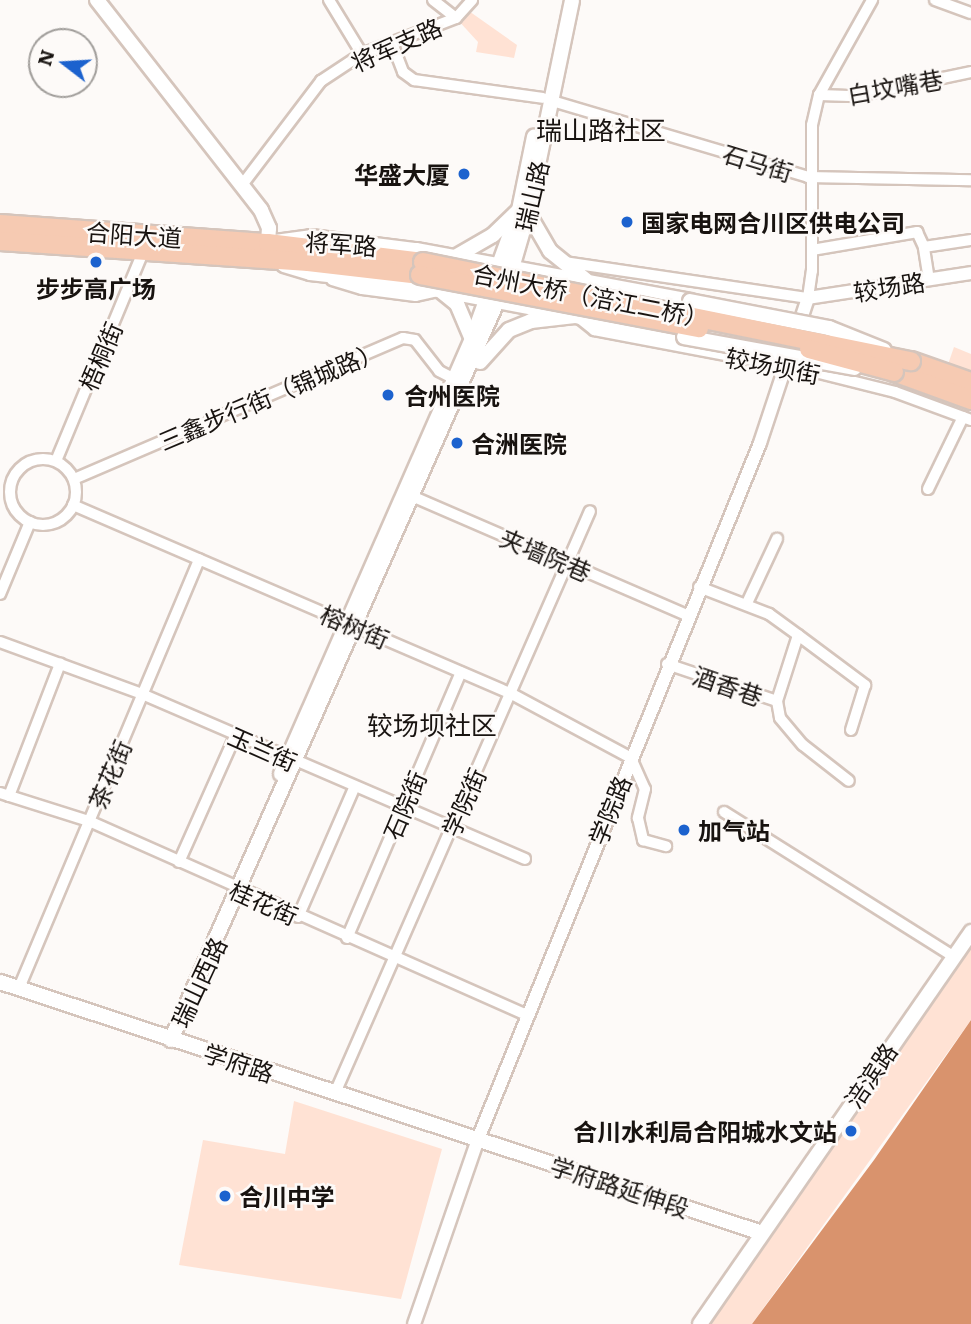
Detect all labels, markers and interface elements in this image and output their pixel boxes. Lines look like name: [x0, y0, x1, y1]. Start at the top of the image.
street label: 将军支路: [346, 11, 446, 77]
north arrow: [28, 28, 98, 98]
text: N: [29, 46, 61, 69]
street label: 白坟嘴巷: [845, 63, 945, 109]
district label: 瑞山路社区: [536, 113, 666, 145]
street label: 石马街: [719, 138, 797, 186]
street label: 瑞山路: [509, 158, 553, 234]
place label: 华盛大厦: [354, 160, 450, 188]
marker: 华盛大厦: [456, 166, 472, 182]
place label: 国家电网合川区供电公司: [641, 208, 905, 236]
marker: 国家电网合川区供电公司: [619, 214, 635, 230]
street label: 合阳大道: [85, 216, 183, 252]
street label: 将军路: [304, 226, 378, 260]
marker: 步步高广场: [88, 254, 104, 270]
street label: 合州大桥（涪江二桥）: [470, 258, 712, 332]
street label: 较场路: [851, 266, 927, 306]
place label: 步步高广场: [36, 274, 156, 302]
street label: 梧桐街: [73, 317, 127, 395]
street label: 三鑫步行街（锦城路）: [154, 335, 386, 455]
street label: 较场坝街: [723, 342, 823, 388]
place label: 合州医院: [404, 381, 500, 409]
marker: 合州医院: [378, 385, 398, 405]
place label: 合洲医院: [471, 429, 567, 457]
marker: 合洲医院: [449, 435, 465, 451]
street label: 夹墙院巷: [496, 522, 596, 586]
street label: 榕树街: [316, 599, 394, 653]
street label: 酒香巷: [689, 660, 767, 710]
district label: 较场坝社区: [367, 708, 497, 740]
street label: 玉兰街: [224, 720, 302, 776]
street label: 茶花街: [82, 735, 136, 813]
street label: 学院街: [435, 763, 491, 841]
street label: 石院街: [377, 766, 431, 844]
street label: 学院路: [582, 771, 636, 849]
place label: 加气站: [698, 816, 770, 844]
marker: 加气站: [676, 822, 692, 838]
street label: 桂花街: [225, 874, 303, 930]
street label: 瑞山西路: [165, 932, 231, 1032]
street label: 学府路: [200, 1037, 278, 1087]
street label: 涪滨路: [838, 1037, 902, 1113]
place label: 合川水利局合阳城水文站: [573, 1117, 837, 1145]
marker: 合川水利局合阳城水文站: [843, 1123, 859, 1139]
street label: 学府路延伸段: [547, 1150, 693, 1222]
place label: 合川中学: [239, 1182, 335, 1210]
marker: 合川中学: [217, 1188, 233, 1204]

